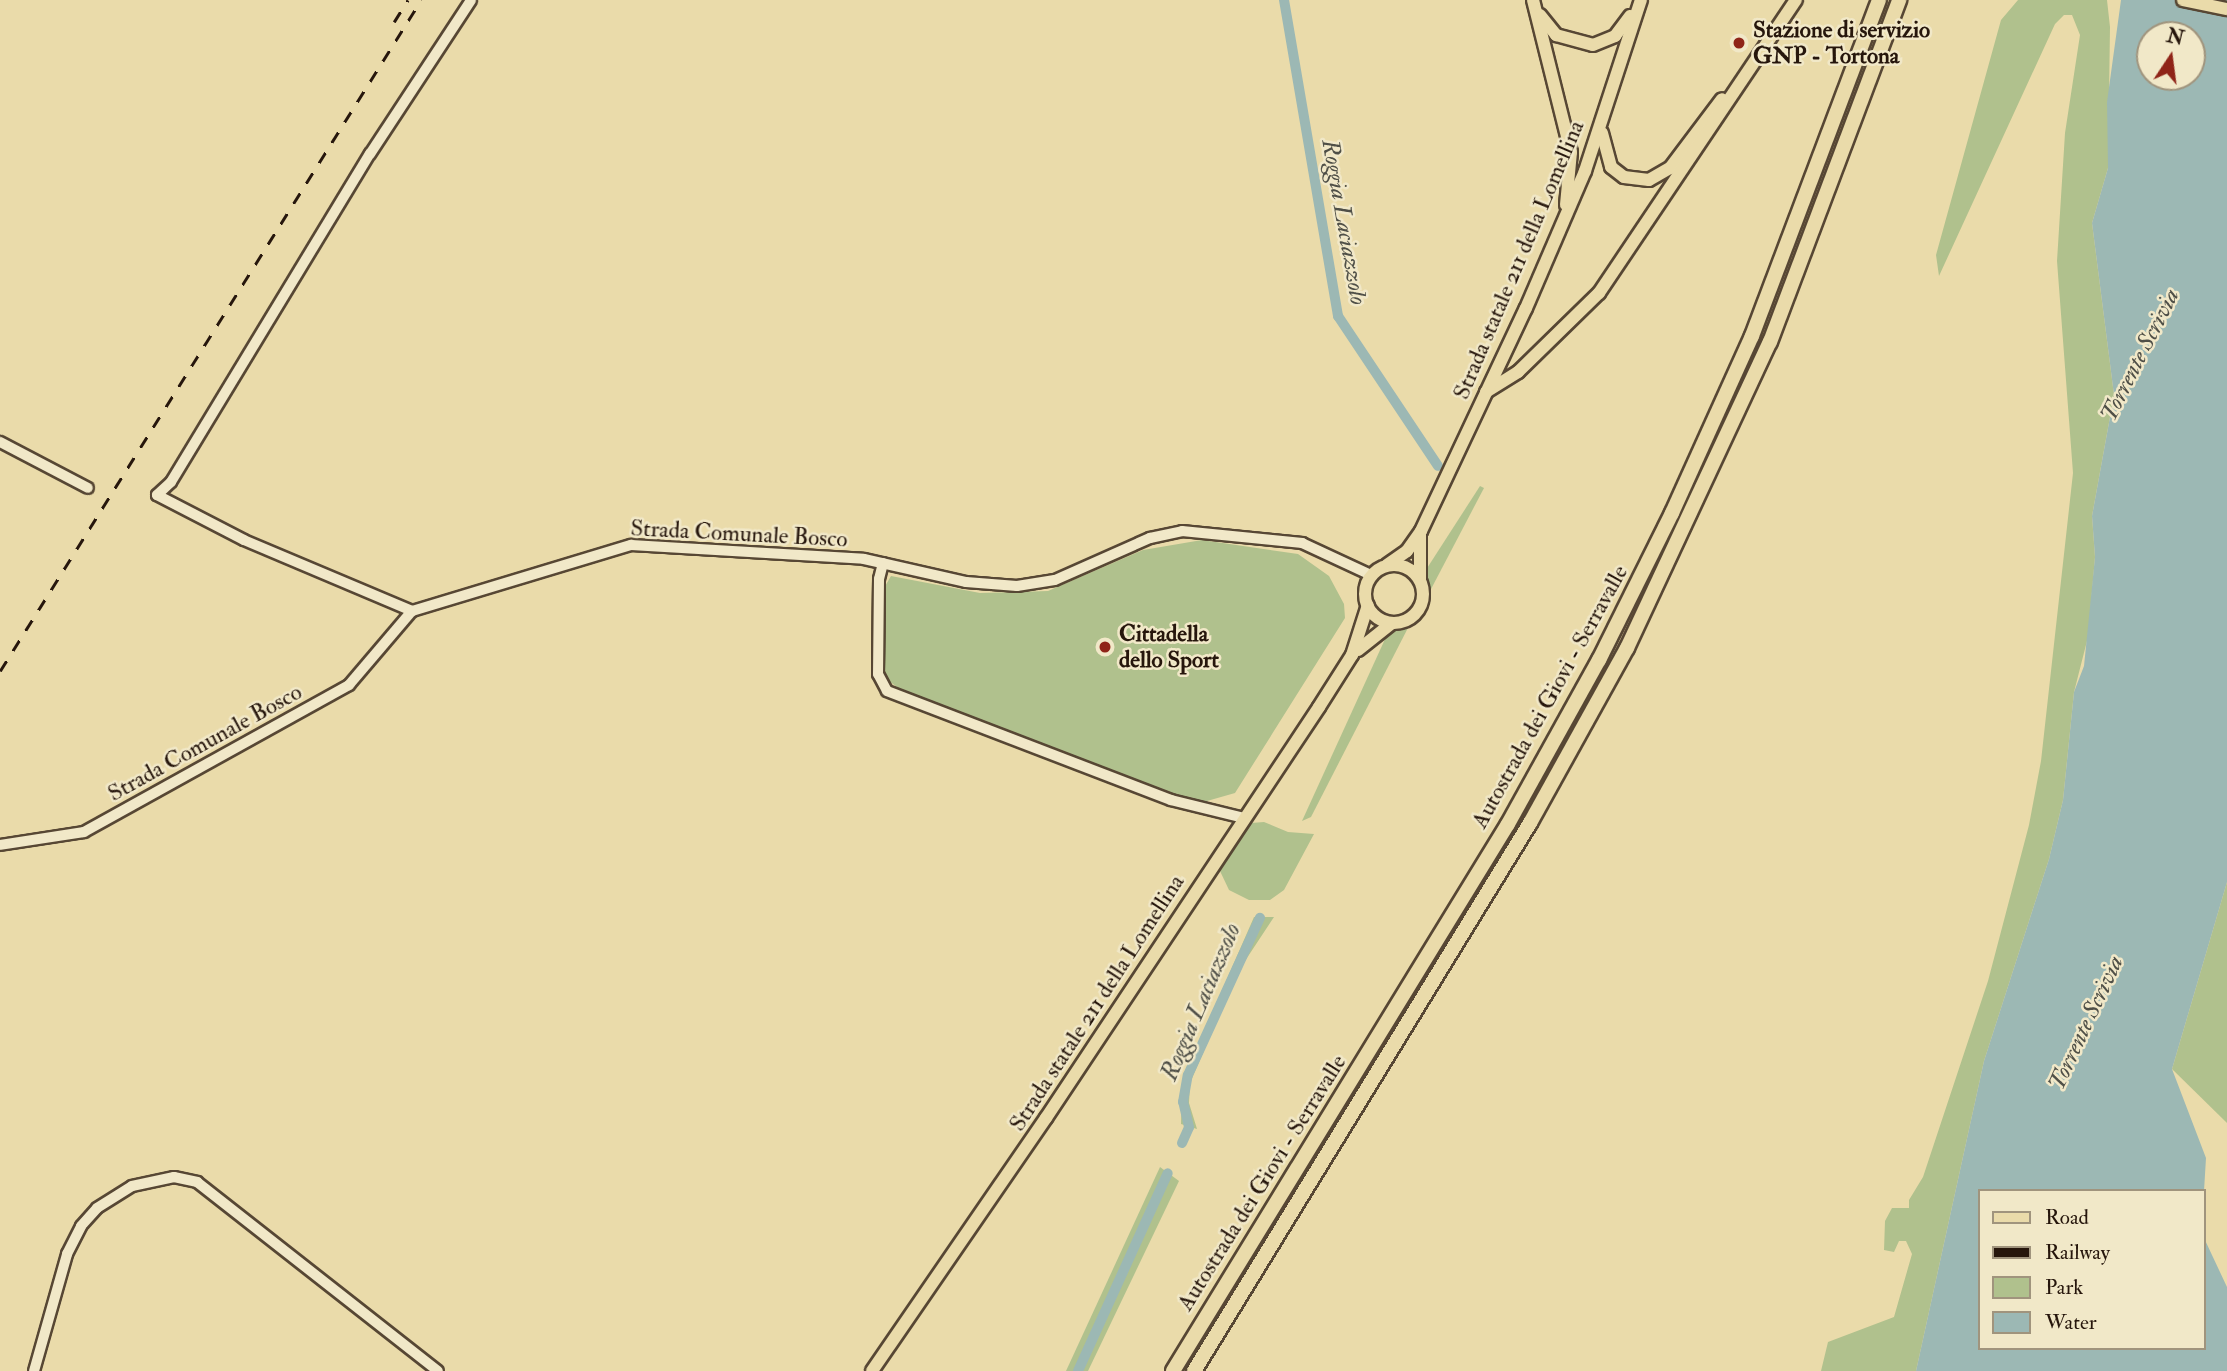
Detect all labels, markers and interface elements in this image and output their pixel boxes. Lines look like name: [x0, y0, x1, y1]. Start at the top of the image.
place label: Stazione di servizio GNP - Tortona: [1753, 16, 1930, 70]
north arrow: [2136, 21, 2206, 91]
text: N: [2164, 24, 2186, 51]
marker: Stazione di servizio GNP - Tortona: [1731, 35, 1747, 51]
street label: Strada statale 211 della Lomellina: [1448, 116, 1590, 404]
water label: Roggia Laciazzolo: [1315, 137, 1373, 307]
water label: Torrente Scrivia: [2094, 284, 2186, 426]
street label: Strada Comunale Bosco: [630, 515, 848, 553]
street label: Autostrada dei Giovi - Serravalle: [1466, 561, 1634, 833]
place label: Cittadella dello Sport: [1119, 620, 1219, 674]
marker: Cittadella dello Sport: [1097, 639, 1113, 655]
street label: Strada Comunale Bosco: [103, 678, 307, 808]
street label: Strada statale 211 della Lomellina: [1004, 870, 1190, 1136]
water label: Roggia Laciazzolo: [1155, 919, 1247, 1085]
water label: Torrente Scrivia: [2042, 951, 2130, 1095]
street label: Autostrada dei Giovi - Serravalle: [1172, 1050, 1352, 1316]
legend: [1979, 1189, 2206, 1350]
text: Road: [2045, 1204, 2089, 1231]
text: Railway: [2045, 1239, 2110, 1266]
text: Park: [2045, 1274, 2083, 1301]
text: Water: [2045, 1309, 2097, 1336]

